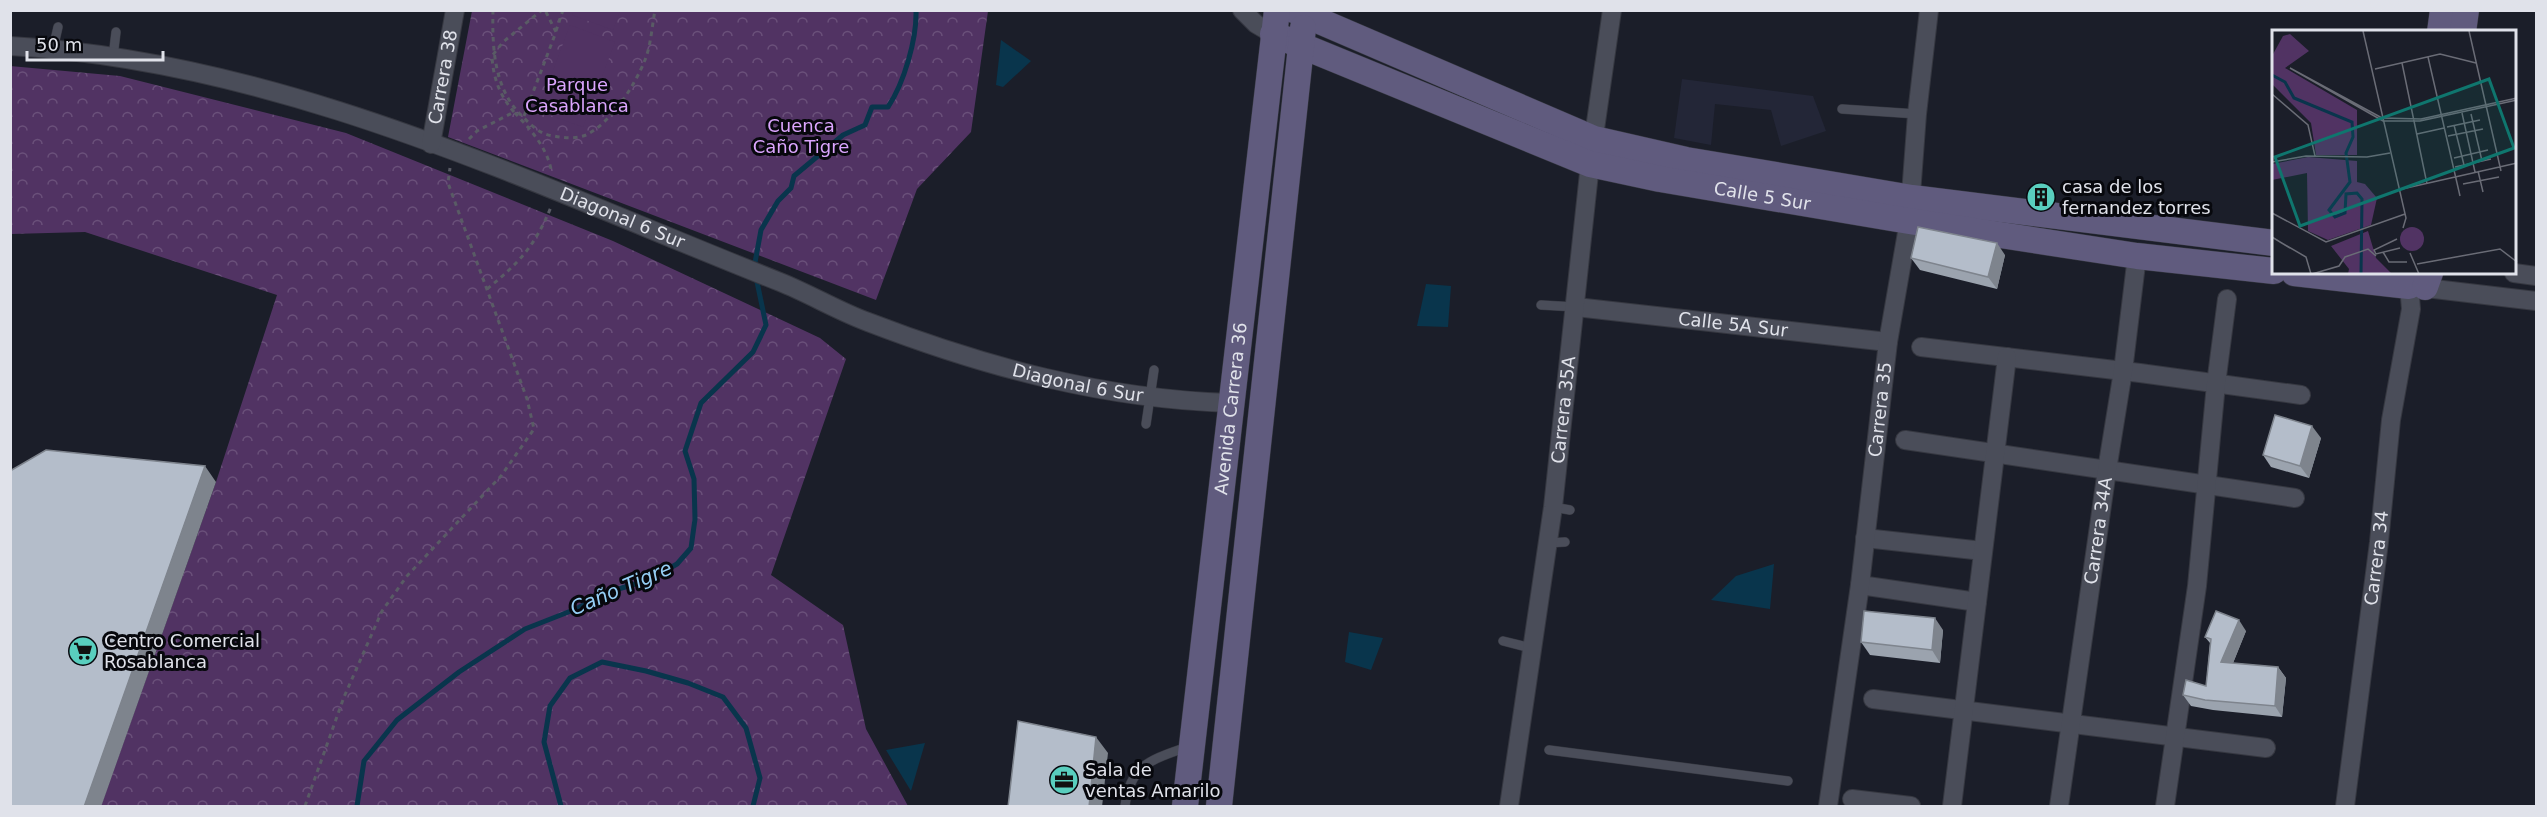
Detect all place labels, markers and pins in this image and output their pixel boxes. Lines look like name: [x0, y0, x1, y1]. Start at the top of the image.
place label: casa de los fernandez torres: [2062, 176, 2211, 218]
building icon: casa de los fernandez torres: [2025, 181, 2057, 213]
place label: Centro Comercial Rosablanca: [104, 630, 260, 672]
supermarket icon: Centro Comercial Rosablanca: [67, 635, 99, 667]
place label: Sala de ventas Amarilo: [1085, 759, 1221, 801]
office icon: Sala de ventas Amarilo: [1048, 764, 1080, 796]

